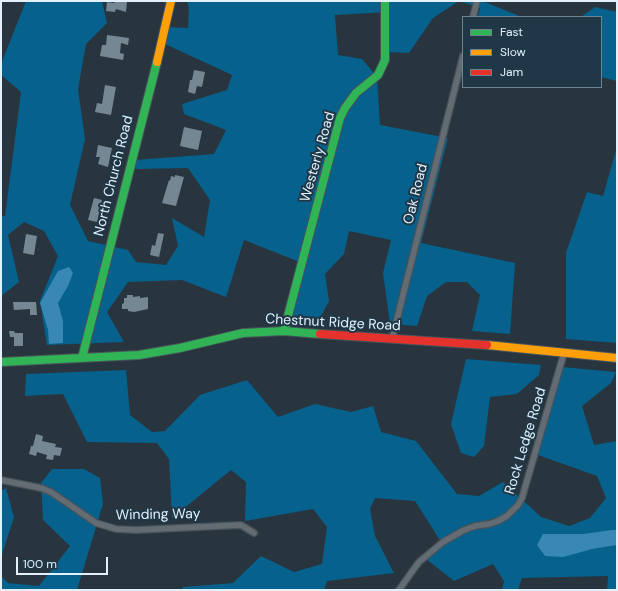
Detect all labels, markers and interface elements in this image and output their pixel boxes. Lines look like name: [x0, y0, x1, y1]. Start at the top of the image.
legend: [462, 16, 602, 88]
text: Fast: [500, 24, 523, 40]
text: Slow: [500, 44, 526, 60]
text: Jam: [500, 64, 523, 80]
street label: Westerly Road: [297, 110, 339, 204]
street label: North Church Road: [91, 114, 137, 238]
street label: Oak Road: [400, 162, 432, 226]
street label: Chestnut Ridge Road: [265, 311, 401, 335]
street label: Rock Ledge Road: [502, 386, 550, 496]
street label: Winding Way: [116, 506, 200, 524]
scale bar: [18, 549, 110, 575]
text: 100 m: [23, 556, 57, 572]

